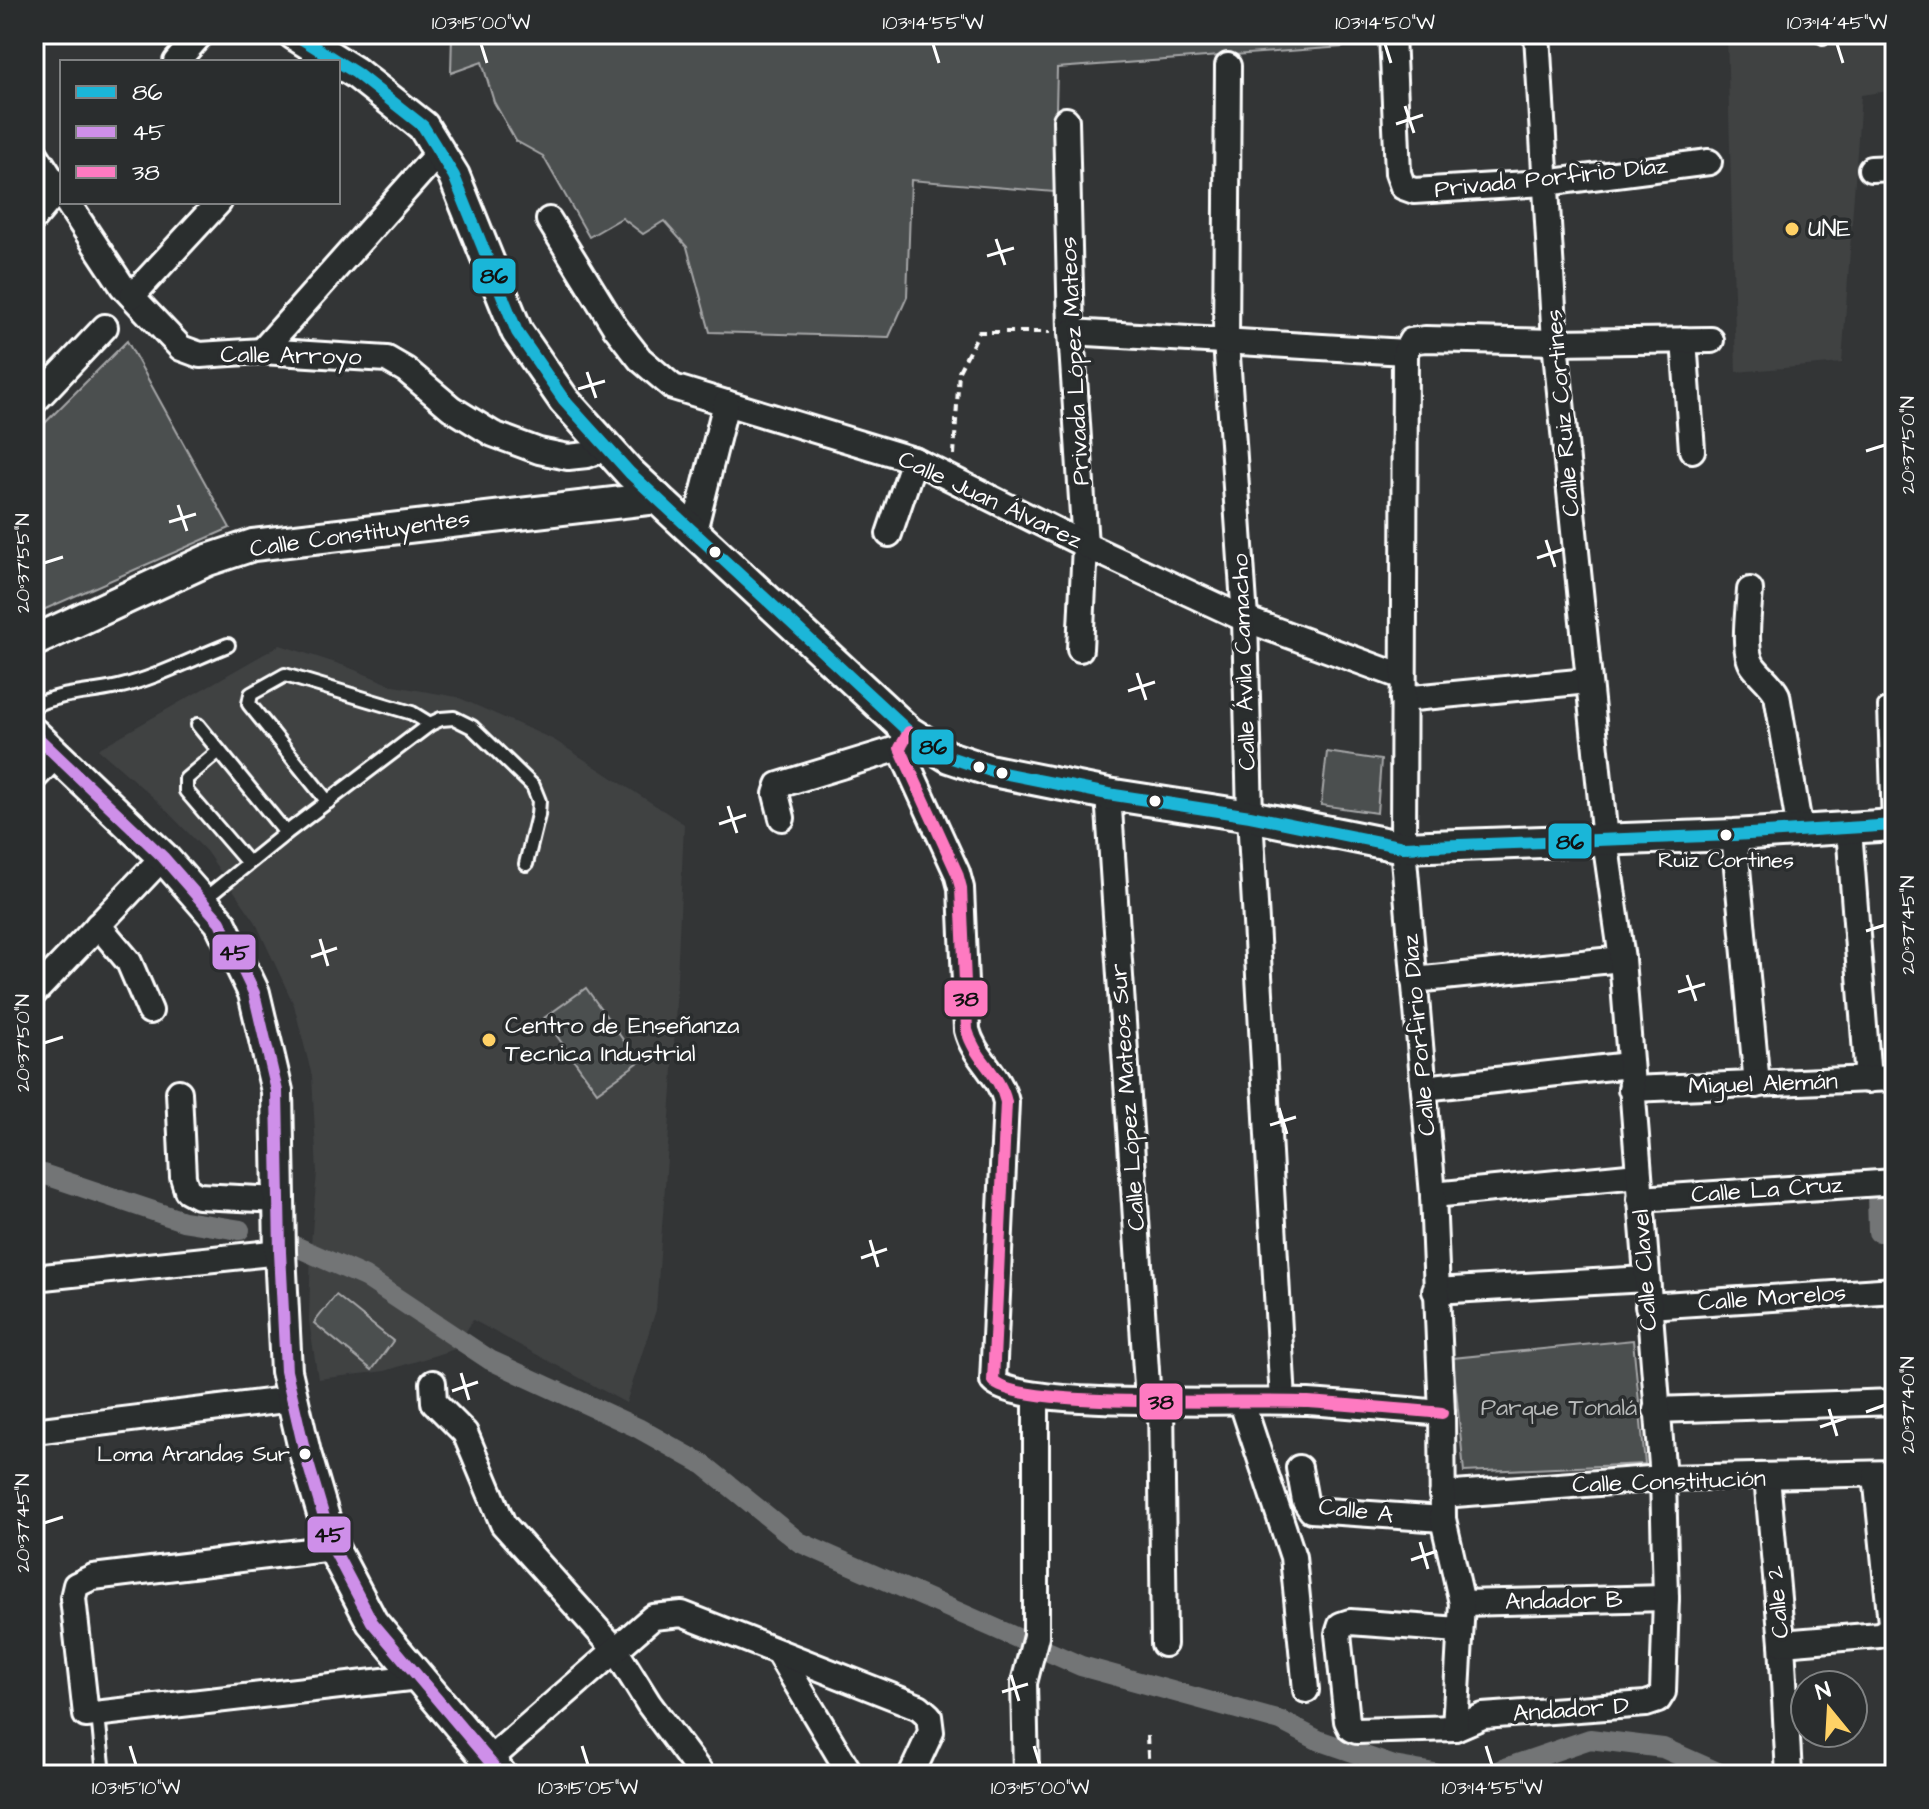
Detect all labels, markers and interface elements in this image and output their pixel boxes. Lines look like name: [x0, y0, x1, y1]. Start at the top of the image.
text: 103°15'00"W: [432, 9, 530, 37]
text: 103°14'55"W: [882, 9, 984, 37]
text: 103°14'50"W: [1335, 9, 1435, 37]
text: 103°14'45"W: [1787, 9, 1887, 37]
legend: [60, 60, 340, 204]
text: 86: [132, 76, 163, 110]
text: 45: [132, 116, 165, 150]
street label: Privada Porfirio Díaz: [1433, 149, 1669, 207]
text: 38: [132, 156, 160, 190]
place label: UNE: [1808, 212, 1851, 246]
marker: UNE: [1783, 220, 1801, 238]
street label: Privada López Mateos: [1052, 236, 1098, 486]
line badge: 86: [471, 257, 517, 295]
text: 86: [480, 261, 508, 292]
street label: Calle Ruiz Cortines: [1537, 308, 1589, 518]
street label: Calle Arroyo: [220, 338, 362, 375]
text: 20°37'50"N: [1894, 396, 1922, 494]
street label: Calle Juan Álvarez: [892, 442, 1088, 558]
street label: Calle Constituyentes: [248, 502, 472, 567]
text: 20°37'55"N: [9, 513, 37, 613]
unlabelled marker: [707, 544, 723, 560]
street label: Calle Ávila Camacho: [1223, 552, 1265, 771]
line badge: 86: [910, 728, 955, 766]
text: 86: [919, 732, 947, 763]
unlabelled marker: [971, 759, 987, 775]
unlabelled marker: [994, 765, 1010, 781]
unlabelled marker: [1147, 793, 1163, 809]
line badge: 86: [1547, 822, 1593, 860]
text: 86: [1556, 827, 1584, 858]
marker: Ruiz Cortines: [1718, 827, 1734, 843]
place label: Ruiz Cortines: [1658, 845, 1794, 876]
text: 20°37'45"N: [1894, 875, 1922, 975]
line badge: 45: [211, 933, 257, 971]
street label: Calle Porfirio Díaz: [1393, 933, 1445, 1137]
text: 45: [219, 938, 250, 969]
street label: Calle López Mateos Sur: [1102, 962, 1154, 1232]
line badge: 38: [943, 979, 989, 1018]
text: 38: [952, 984, 979, 1015]
text: 20°37'50"N: [9, 994, 37, 1092]
place label: Centro de Enseñanza Tecnica Industrial: [505, 1009, 739, 1071]
marker: Centro de Enseñanza Tecnica Industrial: [480, 1031, 498, 1049]
street label: Miguel Alemán: [1688, 1064, 1838, 1105]
street label: Calle La Cruz: [1690, 1168, 1844, 1212]
street label: Calle Clavel: [1624, 1208, 1666, 1332]
street label: Calle Morelos: [1697, 1276, 1847, 1320]
text: 20°37'40"N: [1894, 1356, 1922, 1454]
line badge: 38: [1138, 1382, 1184, 1421]
text: 38: [1147, 1387, 1174, 1418]
park label: Parque Tonalá: [1481, 1391, 1637, 1425]
place label: Loma Arandas Sur: [97, 1439, 290, 1470]
marker: Loma Arandas Sur: [297, 1446, 313, 1462]
street label: Calle Constitución: [1572, 1462, 1766, 1502]
text: 20°37'45"N: [9, 1473, 37, 1573]
street label: Calle A: [1317, 1490, 1395, 1532]
line badge: 45: [306, 1515, 352, 1554]
text: 45: [314, 1520, 345, 1551]
street label: Calle 2: [1758, 1564, 1798, 1640]
street label: Andador B: [1505, 1583, 1623, 1619]
north arrow: [1789, 1669, 1869, 1749]
text: N: [1812, 1674, 1835, 1708]
street label: Andador D: [1512, 1689, 1630, 1731]
text: 103°15'10"W: [92, 1774, 180, 1802]
text: 103°15'05"W: [538, 1774, 638, 1802]
text: 103°15'00"W: [991, 1774, 1089, 1802]
text: 103°14'55"W: [1441, 1774, 1543, 1802]

